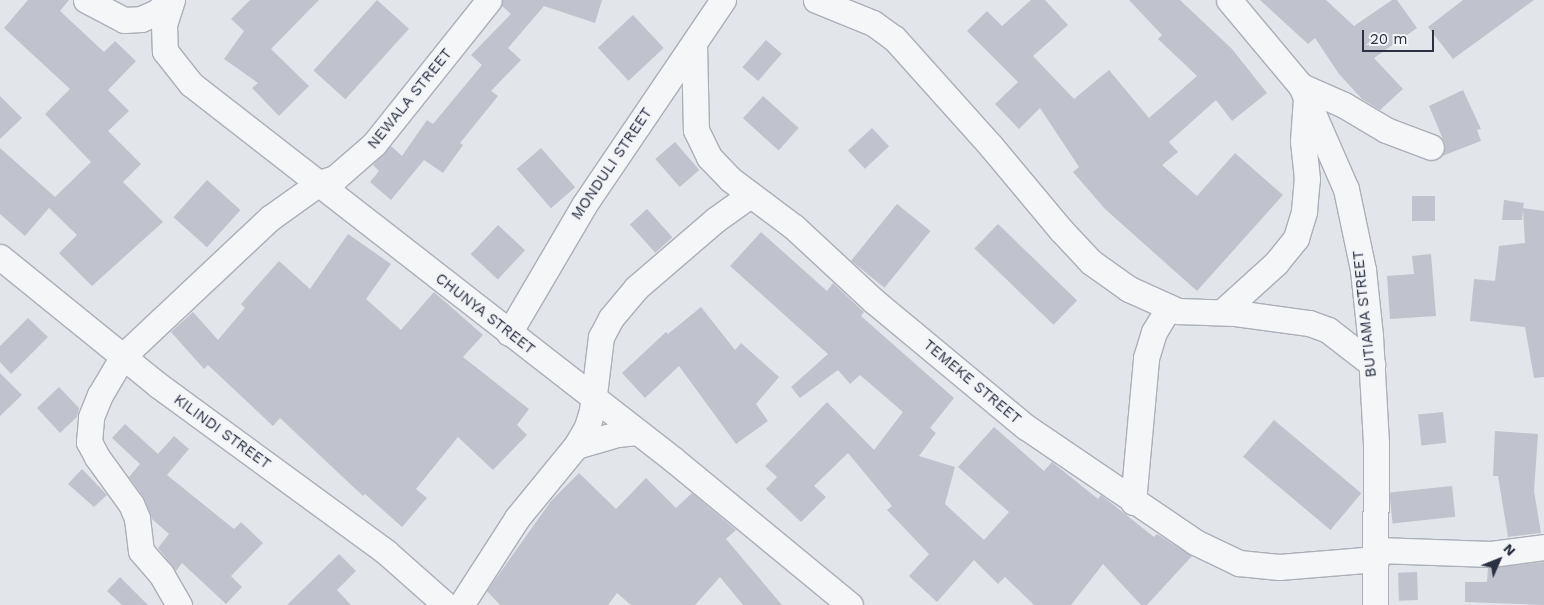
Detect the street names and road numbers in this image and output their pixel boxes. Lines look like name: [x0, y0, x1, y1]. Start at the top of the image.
street label: NEWALA STREET: [364, 45, 456, 153]
street label: MONDULI STREET: [568, 104, 656, 224]
street label: BUTIAMA STREET: [1349, 249, 1381, 379]
street label: CHUNYA STREET: [431, 269, 539, 359]
street label: TEMEKE STREET: [920, 336, 1024, 428]
street label: KILINDI STREET: [170, 391, 274, 473]

